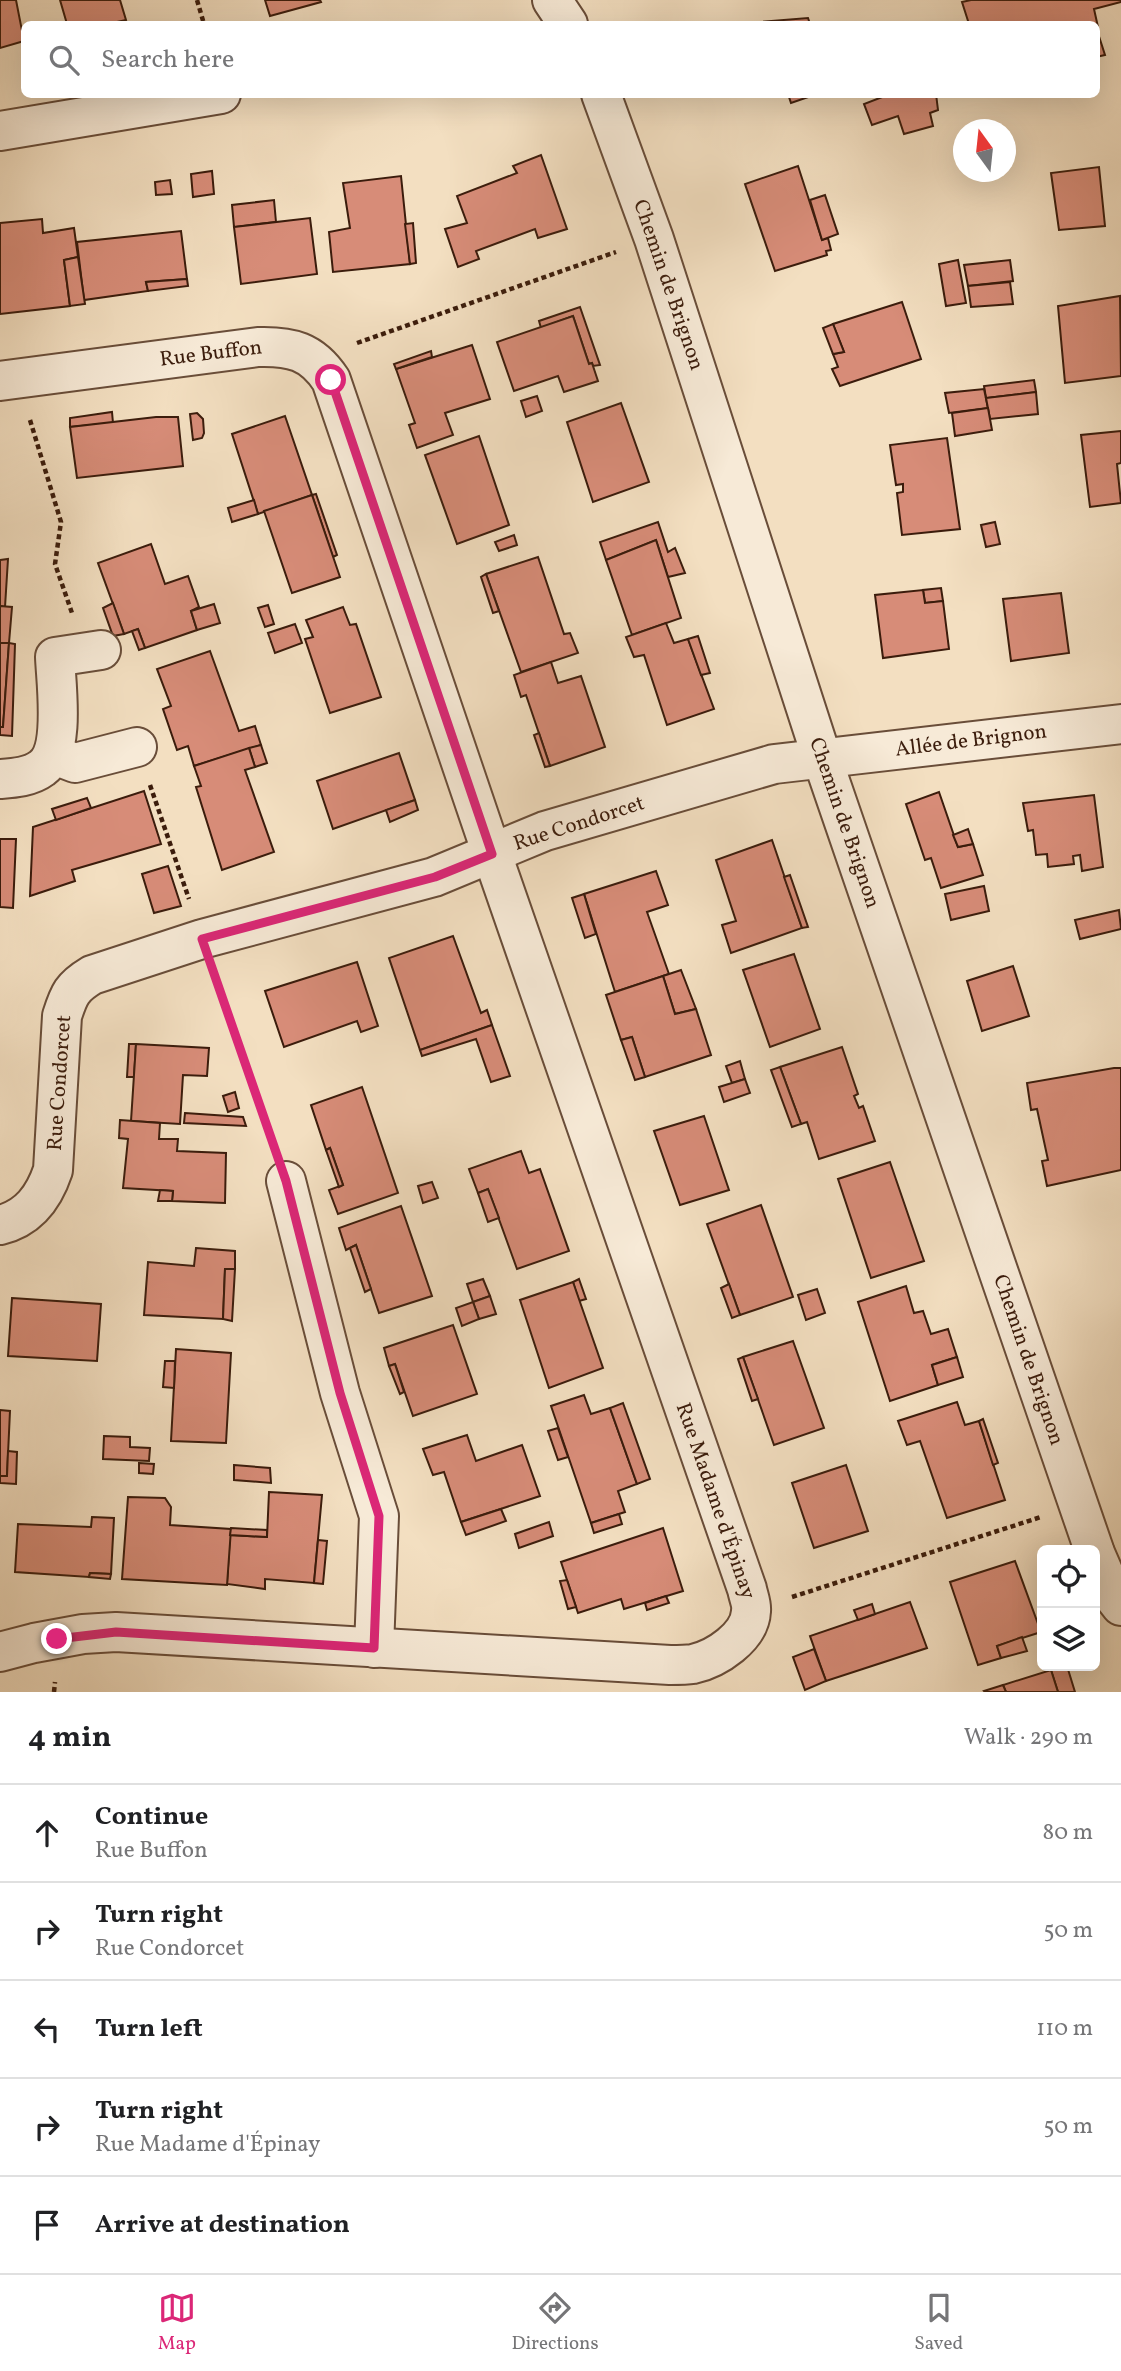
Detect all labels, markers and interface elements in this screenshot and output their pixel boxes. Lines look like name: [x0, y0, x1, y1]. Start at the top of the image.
search box: [21, 21, 1100, 98]
icon: search: [45, 41, 83, 79]
text: Search here: [101, 42, 234, 78]
north arrow: [953, 119, 1016, 182]
street label: Chemin de Brignon: [625, 196, 711, 374]
street label: Rue Buffon: [158, 333, 264, 375]
route start: [315, 364, 346, 395]
street label: Allée de Brignon: [893, 717, 1049, 765]
street label: Chemin de Brignon: [801, 734, 887, 912]
street label: Rue Condorcet: [510, 789, 648, 859]
street label: Rue Condorcet: [41, 1014, 79, 1152]
street label: Chemin de Brignon: [985, 1271, 1071, 1449]
street label: Rue Madame d'Épinay: [668, 1399, 762, 1604]
map controls: [1037, 1545, 1100, 1671]
button: locate: [1037, 1545, 1100, 1608]
button: layers: [1037, 1608, 1100, 1671]
route end: [41, 1623, 72, 1654]
text: 4 min: [28, 1717, 112, 1759]
text: Walk · 290 m: [964, 1722, 1093, 1754]
text: Continue: [95, 1799, 208, 1835]
icon: ahead: [28, 1814, 66, 1852]
text: 80 m: [1043, 1817, 1093, 1849]
text: Rue Buffon: [95, 1835, 208, 1867]
text: Turn right: [95, 1897, 223, 1933]
icon: right: [28, 1912, 66, 1950]
text: 50 m: [1044, 1915, 1093, 1947]
text: Rue Condorcet: [95, 1933, 244, 1965]
icon: left: [28, 2010, 66, 2048]
text: Turn left: [95, 2011, 203, 2047]
text: 110 m: [1036, 2013, 1093, 2045]
text: Turn right: [95, 2093, 223, 2129]
icon: right: [28, 2108, 66, 2146]
text: 50 m: [1044, 2111, 1093, 2143]
text: Rue Madame d'Épinay: [95, 2129, 321, 2161]
icon: arrive: [28, 2206, 66, 2244]
text: Arrive at destination: [95, 2207, 350, 2243]
tab: Map: [158, 2289, 196, 2357]
tab: Directions: [512, 2289, 599, 2357]
tab: Saved: [914, 2289, 963, 2357]

